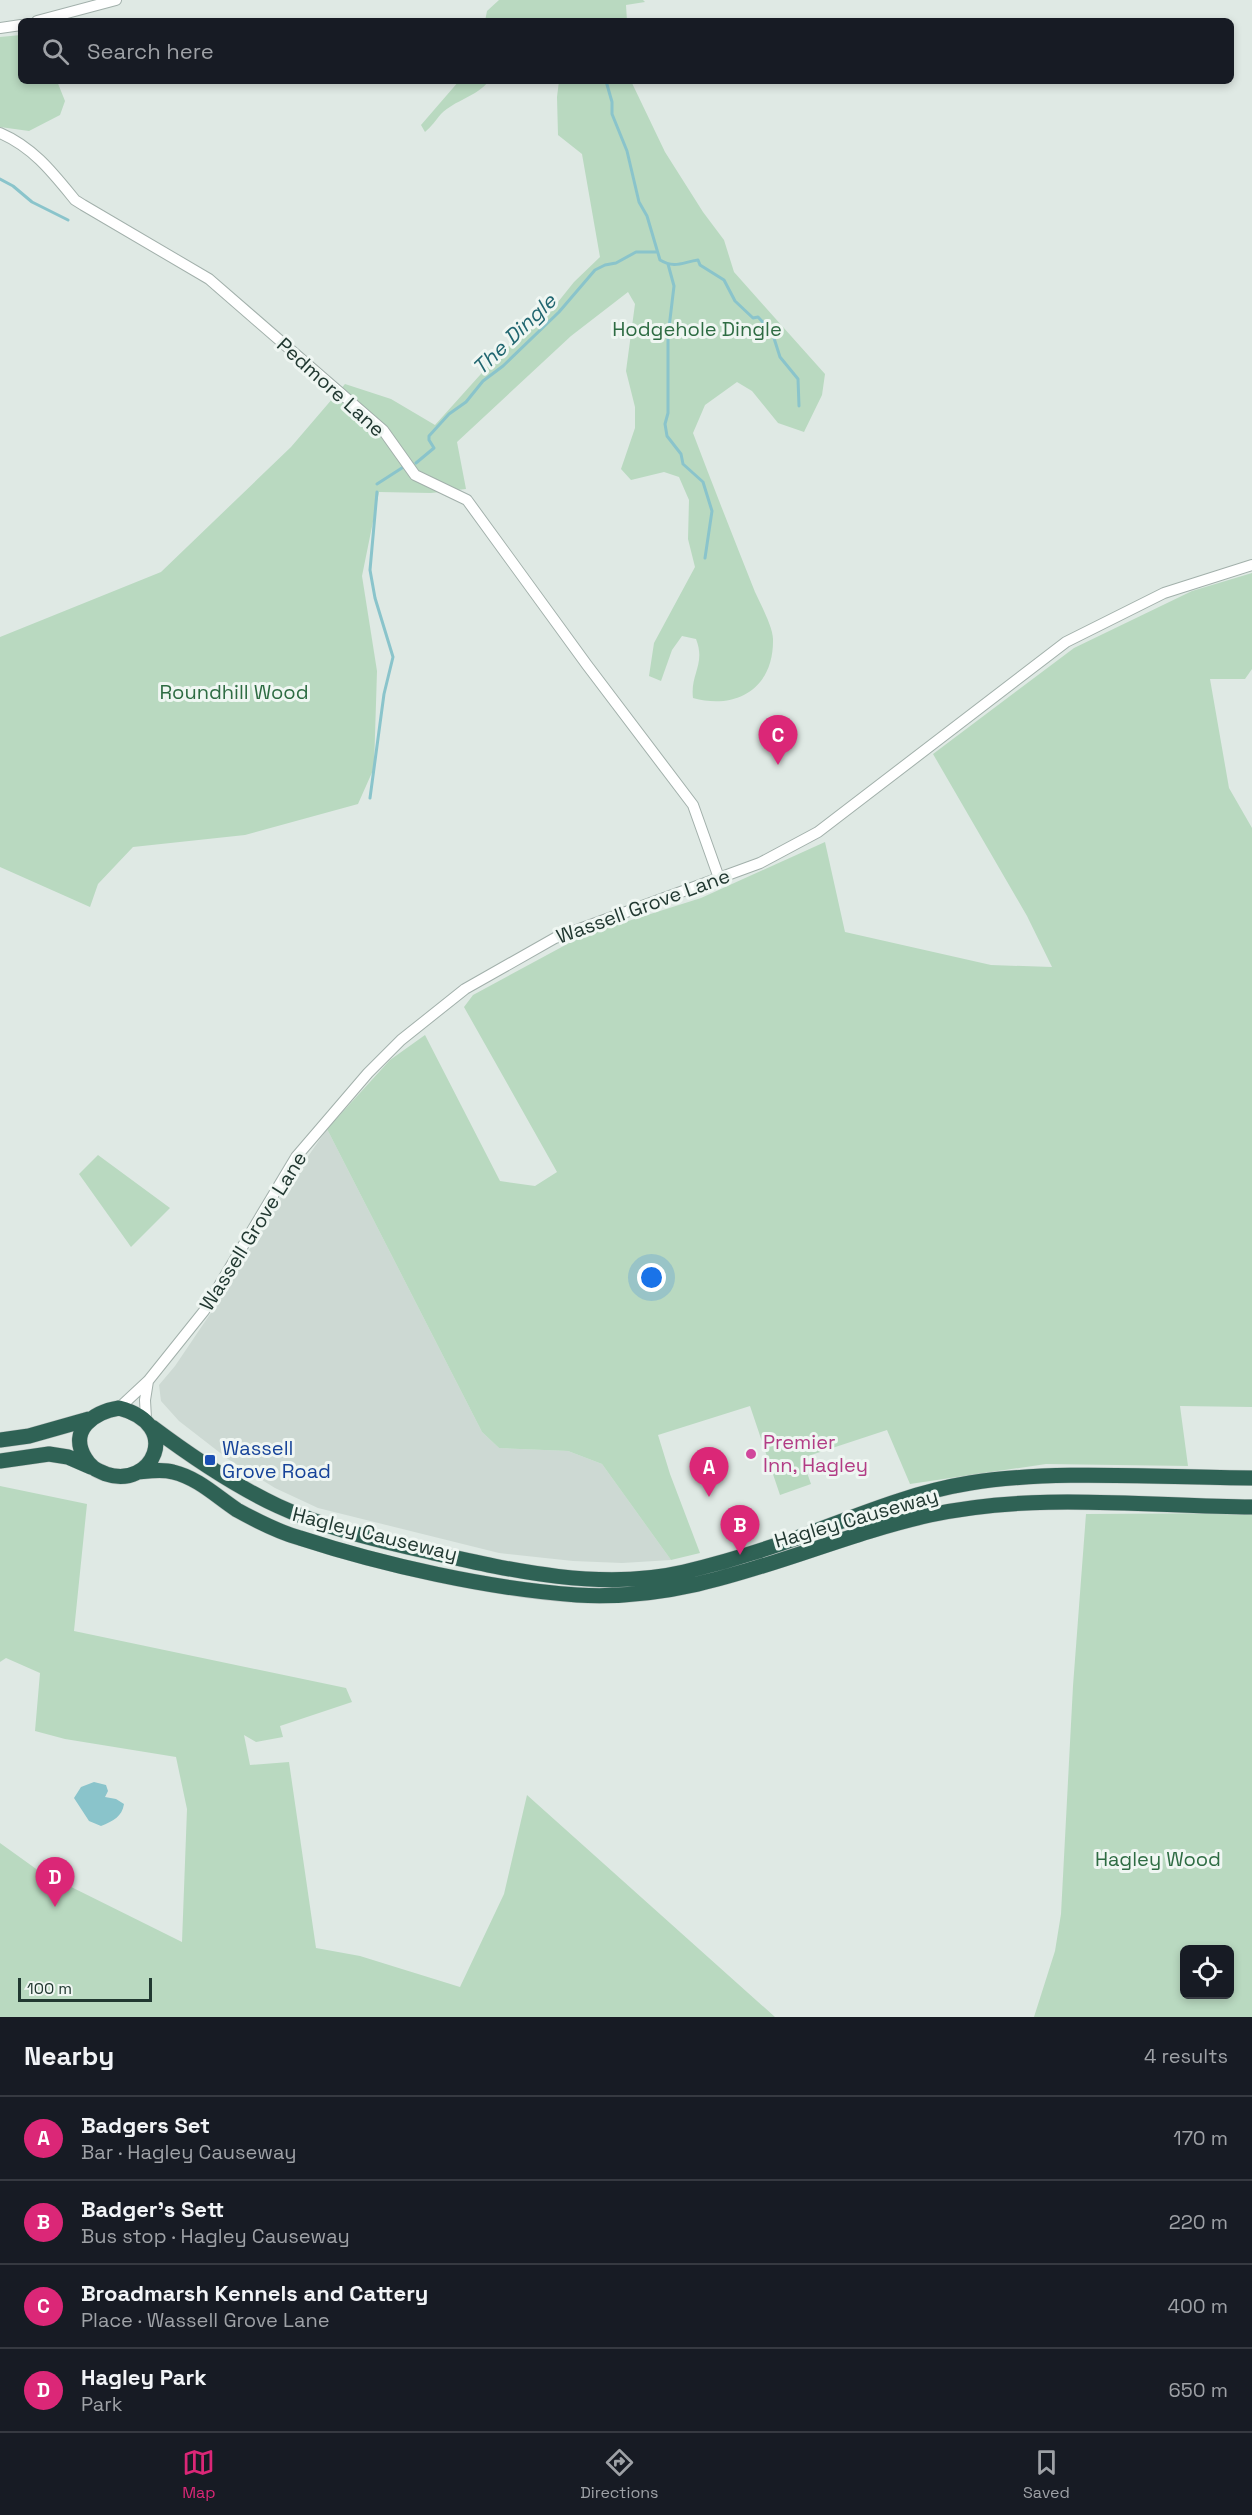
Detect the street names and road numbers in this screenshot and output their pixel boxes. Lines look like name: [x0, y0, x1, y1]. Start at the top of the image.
street label: Pedmore Lane: [272, 332, 390, 442]
street label: Wassell Grove Lane: [553, 863, 733, 949]
street label: Wassell Grove Lane: [194, 1147, 312, 1315]
street label: Hagley Causeway: [771, 1482, 941, 1554]
street label: Hagley Causeway: [290, 1501, 460, 1567]

